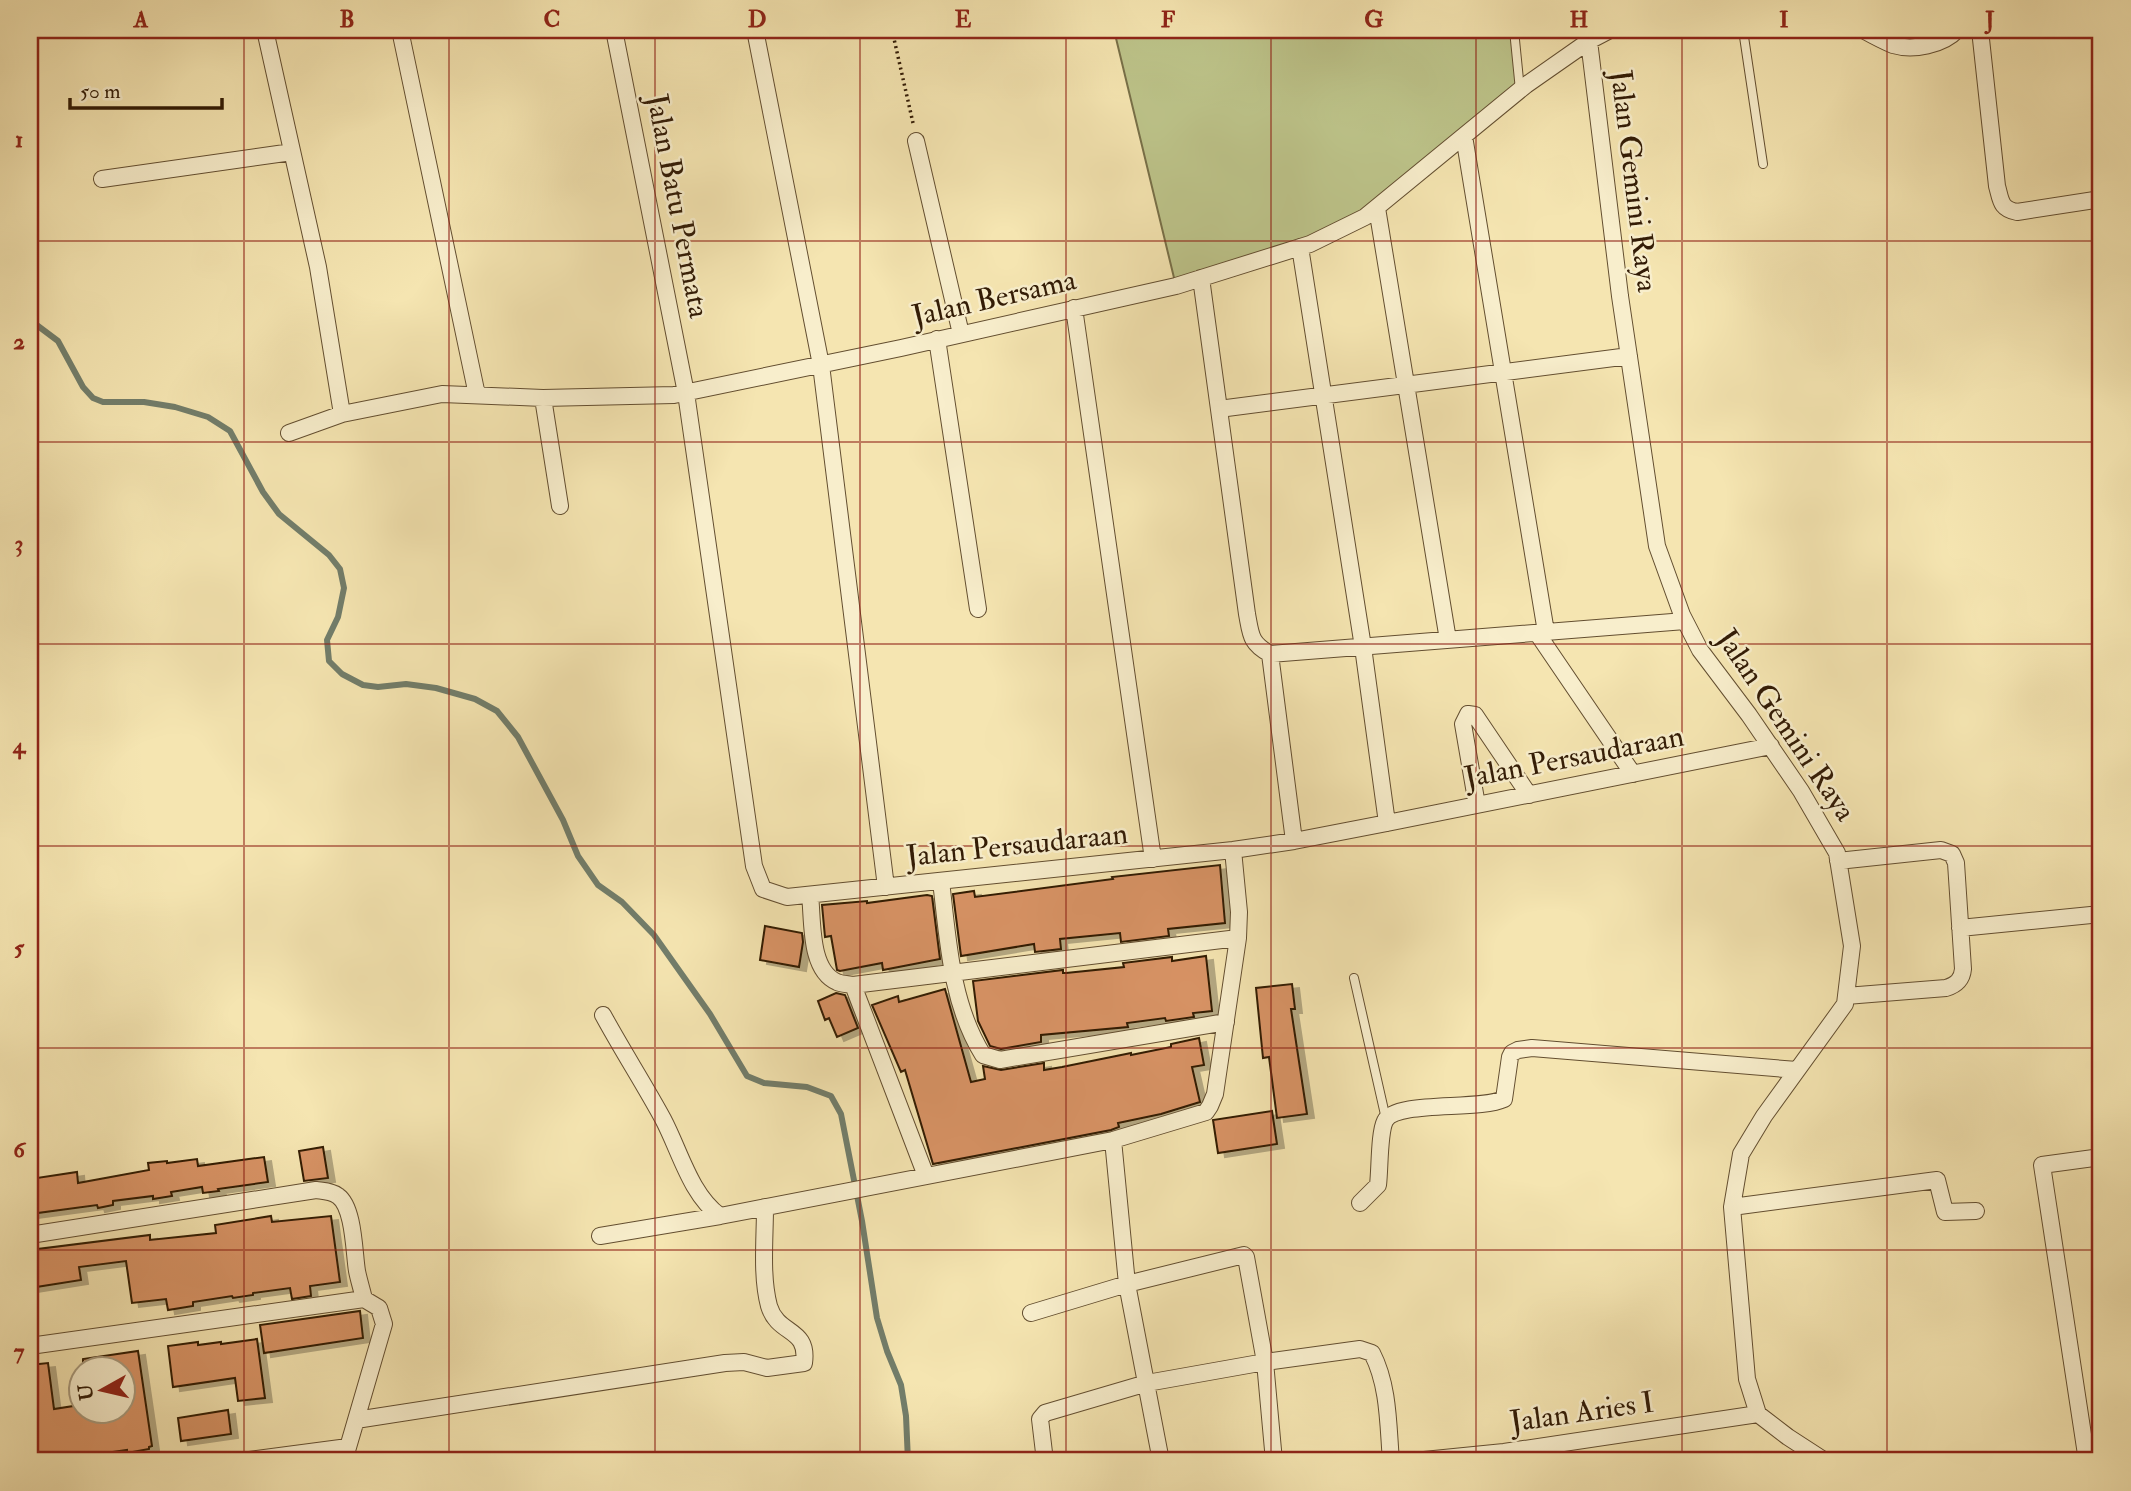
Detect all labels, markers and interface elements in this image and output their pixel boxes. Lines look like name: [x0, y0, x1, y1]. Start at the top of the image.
text: A: [133, 5, 149, 34]
text: B: [339, 5, 355, 34]
text: C: [544, 5, 560, 34]
text: D: [748, 5, 766, 34]
text: E: [955, 5, 972, 34]
text: F: [1161, 5, 1176, 34]
text: G: [1364, 5, 1384, 34]
text: H: [1570, 5, 1589, 34]
text: I: [1779, 5, 1789, 34]
text: J: [1984, 5, 1995, 35]
scale bar: [70, 66, 222, 110]
street label: Jalan Gemini Raya: [1602, 67, 1666, 295]
text: 50 m: [80, 78, 121, 105]
street label: Jalan Batu Permata: [638, 90, 718, 322]
text: 1: [15, 125, 23, 154]
street label: Jalan Bersama: [907, 261, 1080, 335]
text: 2: [13, 327, 25, 356]
text: 3: [15, 529, 23, 558]
street label: Jalan Gemini Raya: [1708, 621, 1864, 828]
street label: Jalan Persaudaraan: [1460, 718, 1687, 797]
text: 4: [12, 731, 27, 760]
street label: Jalan Persaudaraan: [903, 815, 1130, 875]
text: 5: [14, 933, 25, 962]
text: 6: [13, 1135, 27, 1164]
text: 7: [14, 1337, 25, 1366]
north arrow: [66, 1354, 136, 1424]
text: U: [73, 1383, 99, 1402]
street label: Jalan Aries I: [1507, 1384, 1656, 1441]

